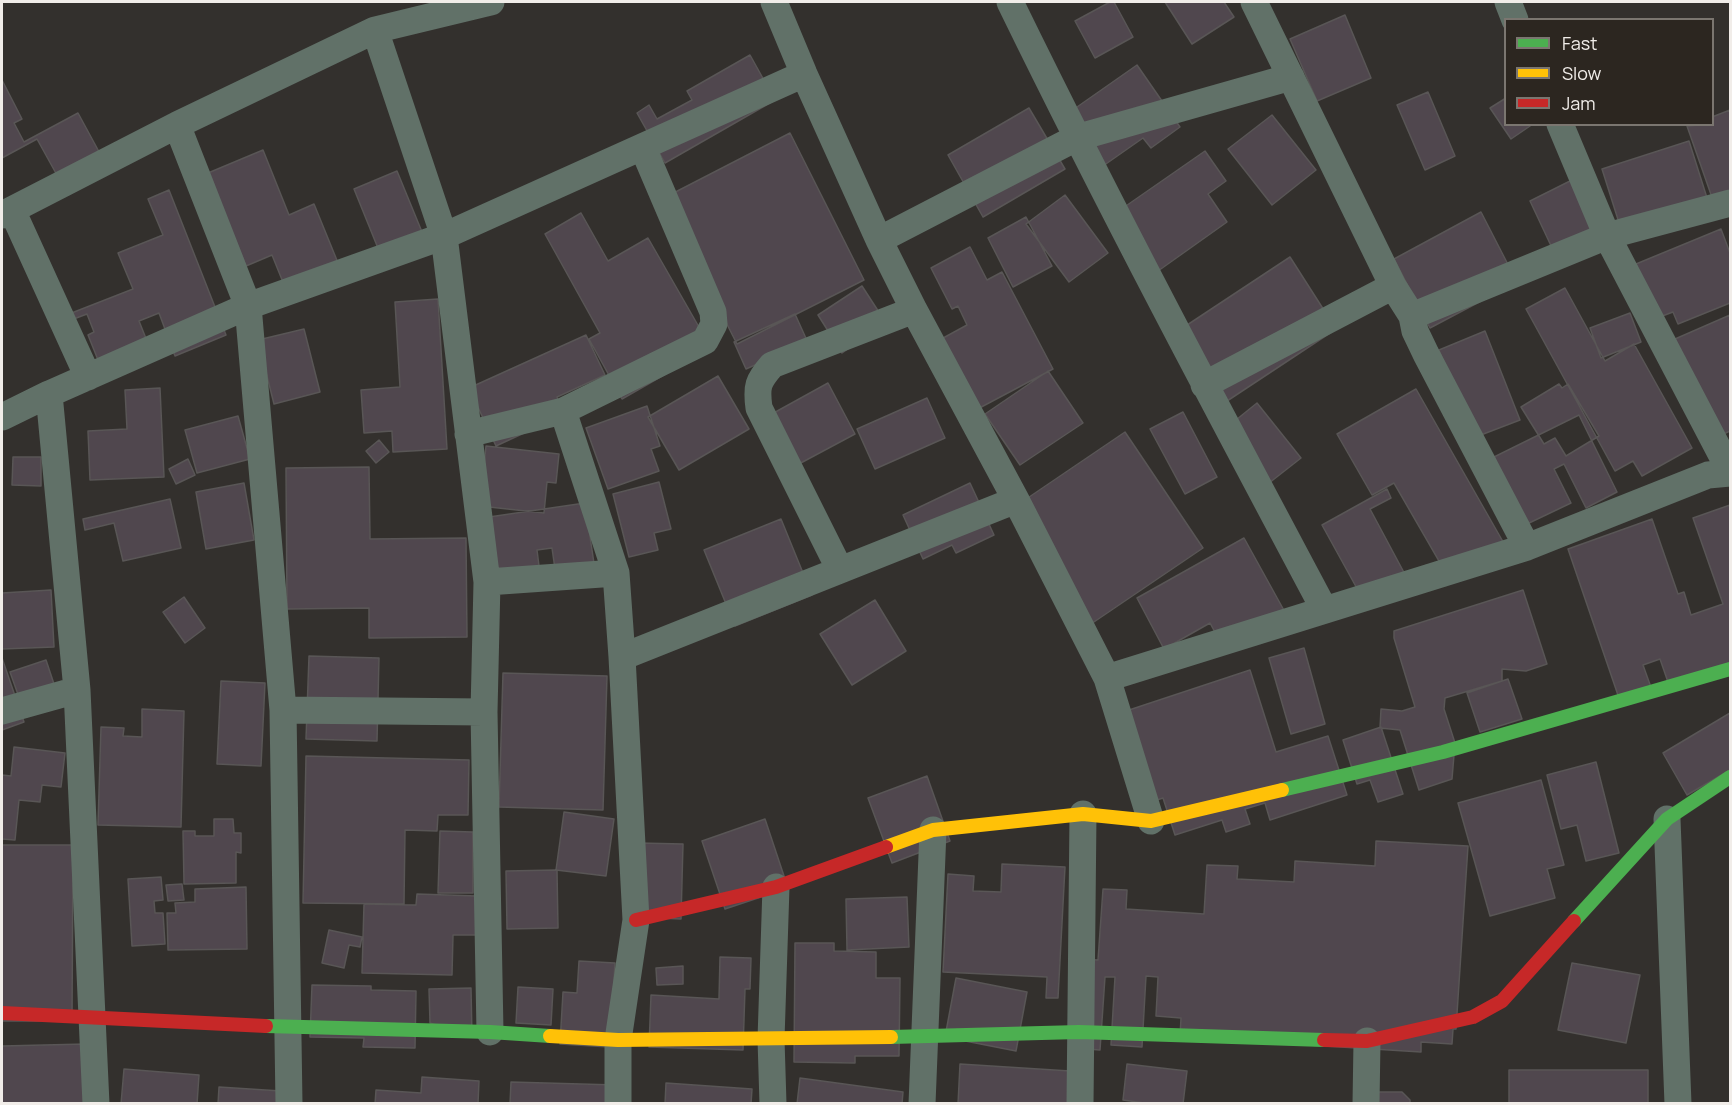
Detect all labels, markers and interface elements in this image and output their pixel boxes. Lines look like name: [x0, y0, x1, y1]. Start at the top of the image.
legend: [1504, 18, 1714, 126]
text: Fast: [1562, 31, 1597, 55]
text: Slow: [1562, 61, 1601, 85]
text: Jam: [1562, 91, 1596, 115]

